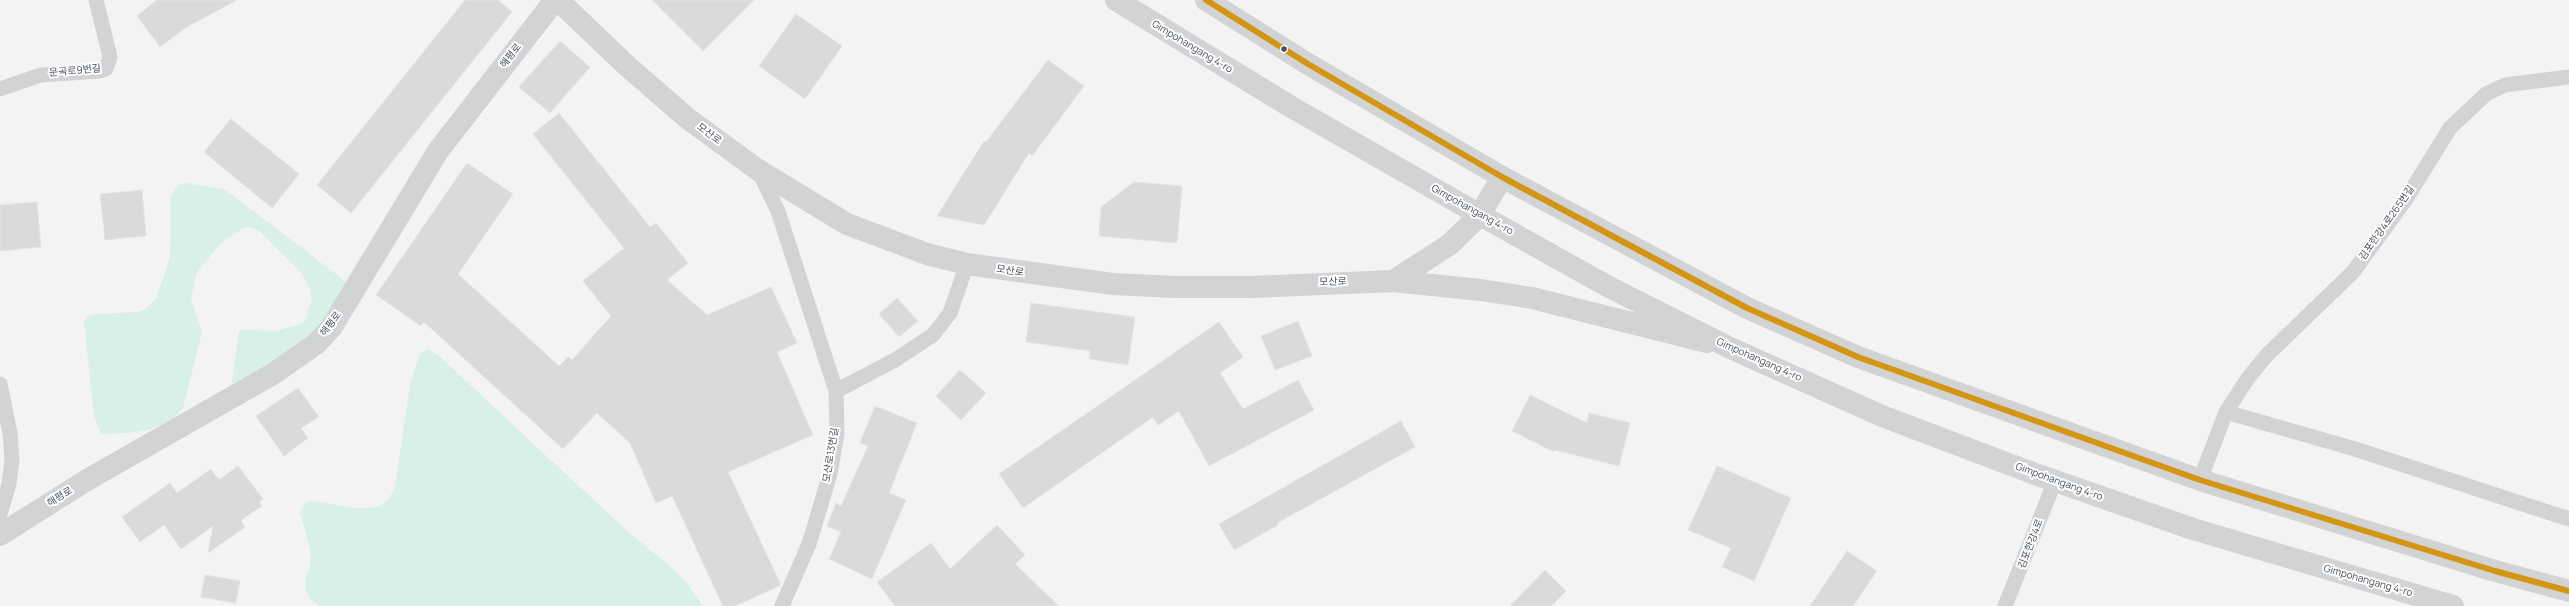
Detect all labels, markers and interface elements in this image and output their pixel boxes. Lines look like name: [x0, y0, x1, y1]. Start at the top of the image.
street label: Gimpohangang 4-ro: [1149, 18, 1235, 76]
street label: 해평로: [498, 41, 524, 71]
unlabelled marker: [1279, 44, 1289, 54]
street label: 운곡로9번길: [48, 63, 102, 79]
street label: 모산로: [694, 121, 724, 147]
street label: Gimpohangang 4-ro: [1429, 182, 1515, 238]
street label: 김포한강4로265번길: [2357, 184, 2417, 262]
street label: 모산로: [995, 263, 1025, 279]
street label: 모산로: [1319, 276, 1347, 288]
street label: 해평로: [318, 309, 344, 339]
street label: Gimpohangang 4-ro: [1715, 336, 1803, 384]
street label: 모산로13번길: [821, 427, 841, 483]
street label: Gimpohangang 4-ro: [2014, 461, 2104, 503]
street label: 해평로: [45, 485, 75, 509]
street label: 김포한강4로: [2016, 518, 2046, 570]
street label: Gimpohangang 4-ro: [2322, 563, 2414, 599]

